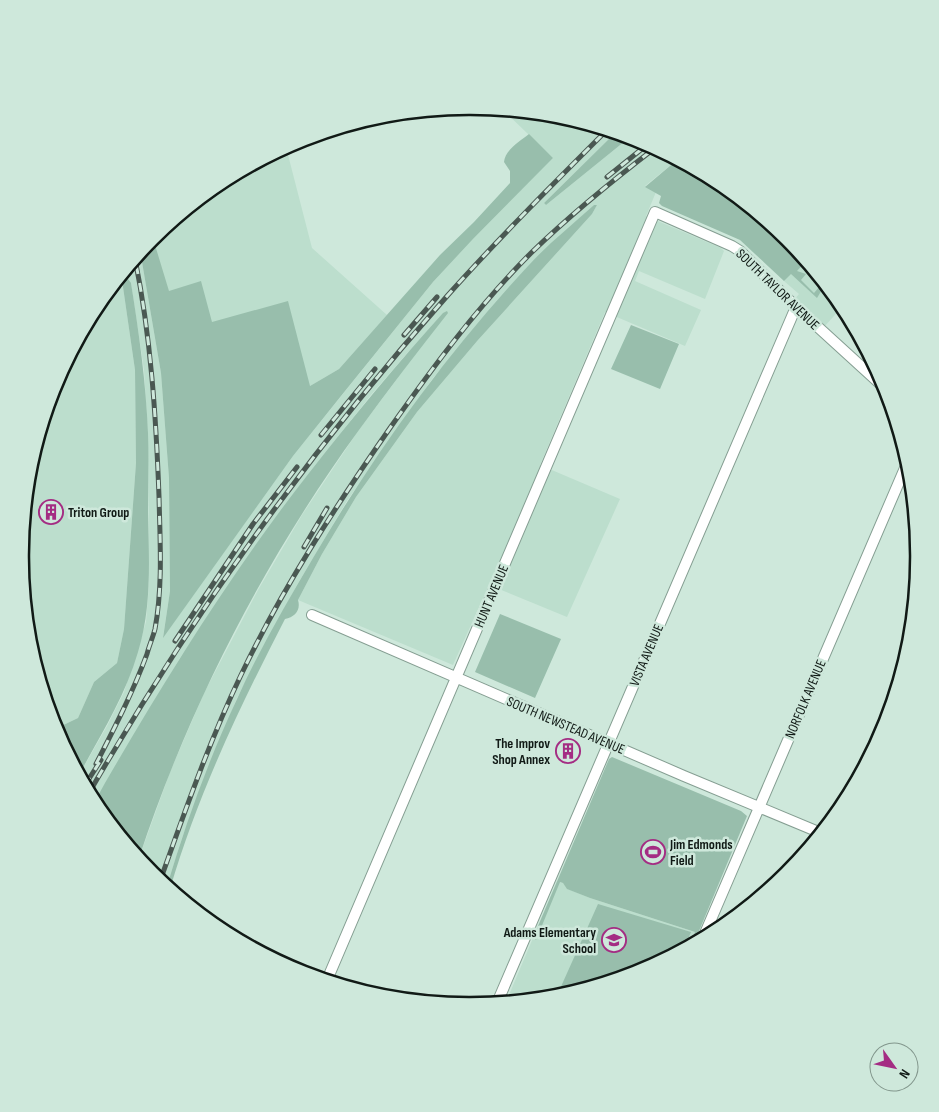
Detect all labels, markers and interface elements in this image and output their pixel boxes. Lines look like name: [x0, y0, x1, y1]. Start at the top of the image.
street label: SOUTH TAYLOR AVENUE: [732, 245, 823, 334]
building icon: Triton Group: [38, 499, 64, 525]
place label: Triton Group: [68, 504, 129, 521]
street label: HUNT AVENUE: [471, 562, 512, 630]
street label: VISTA AVENUE: [626, 621, 667, 689]
street label: NORFOLK AVENUE: [781, 657, 830, 741]
street label: SOUTH NEWSTEAD AVENUE: [504, 693, 628, 758]
place label: The Improv Shop Annex: [492, 735, 550, 768]
building icon: The Improv Shop Annex: [555, 738, 581, 764]
place label: Jim Edmonds Field: [669, 836, 733, 869]
sports icon: Jim Edmonds Field: [640, 839, 666, 865]
place label: Adams Elementary School: [503, 924, 596, 957]
school or university icon: Adams Elementary School: [601, 927, 627, 953]
north arrow: [869, 1042, 919, 1092]
text: N: [895, 1066, 914, 1082]

